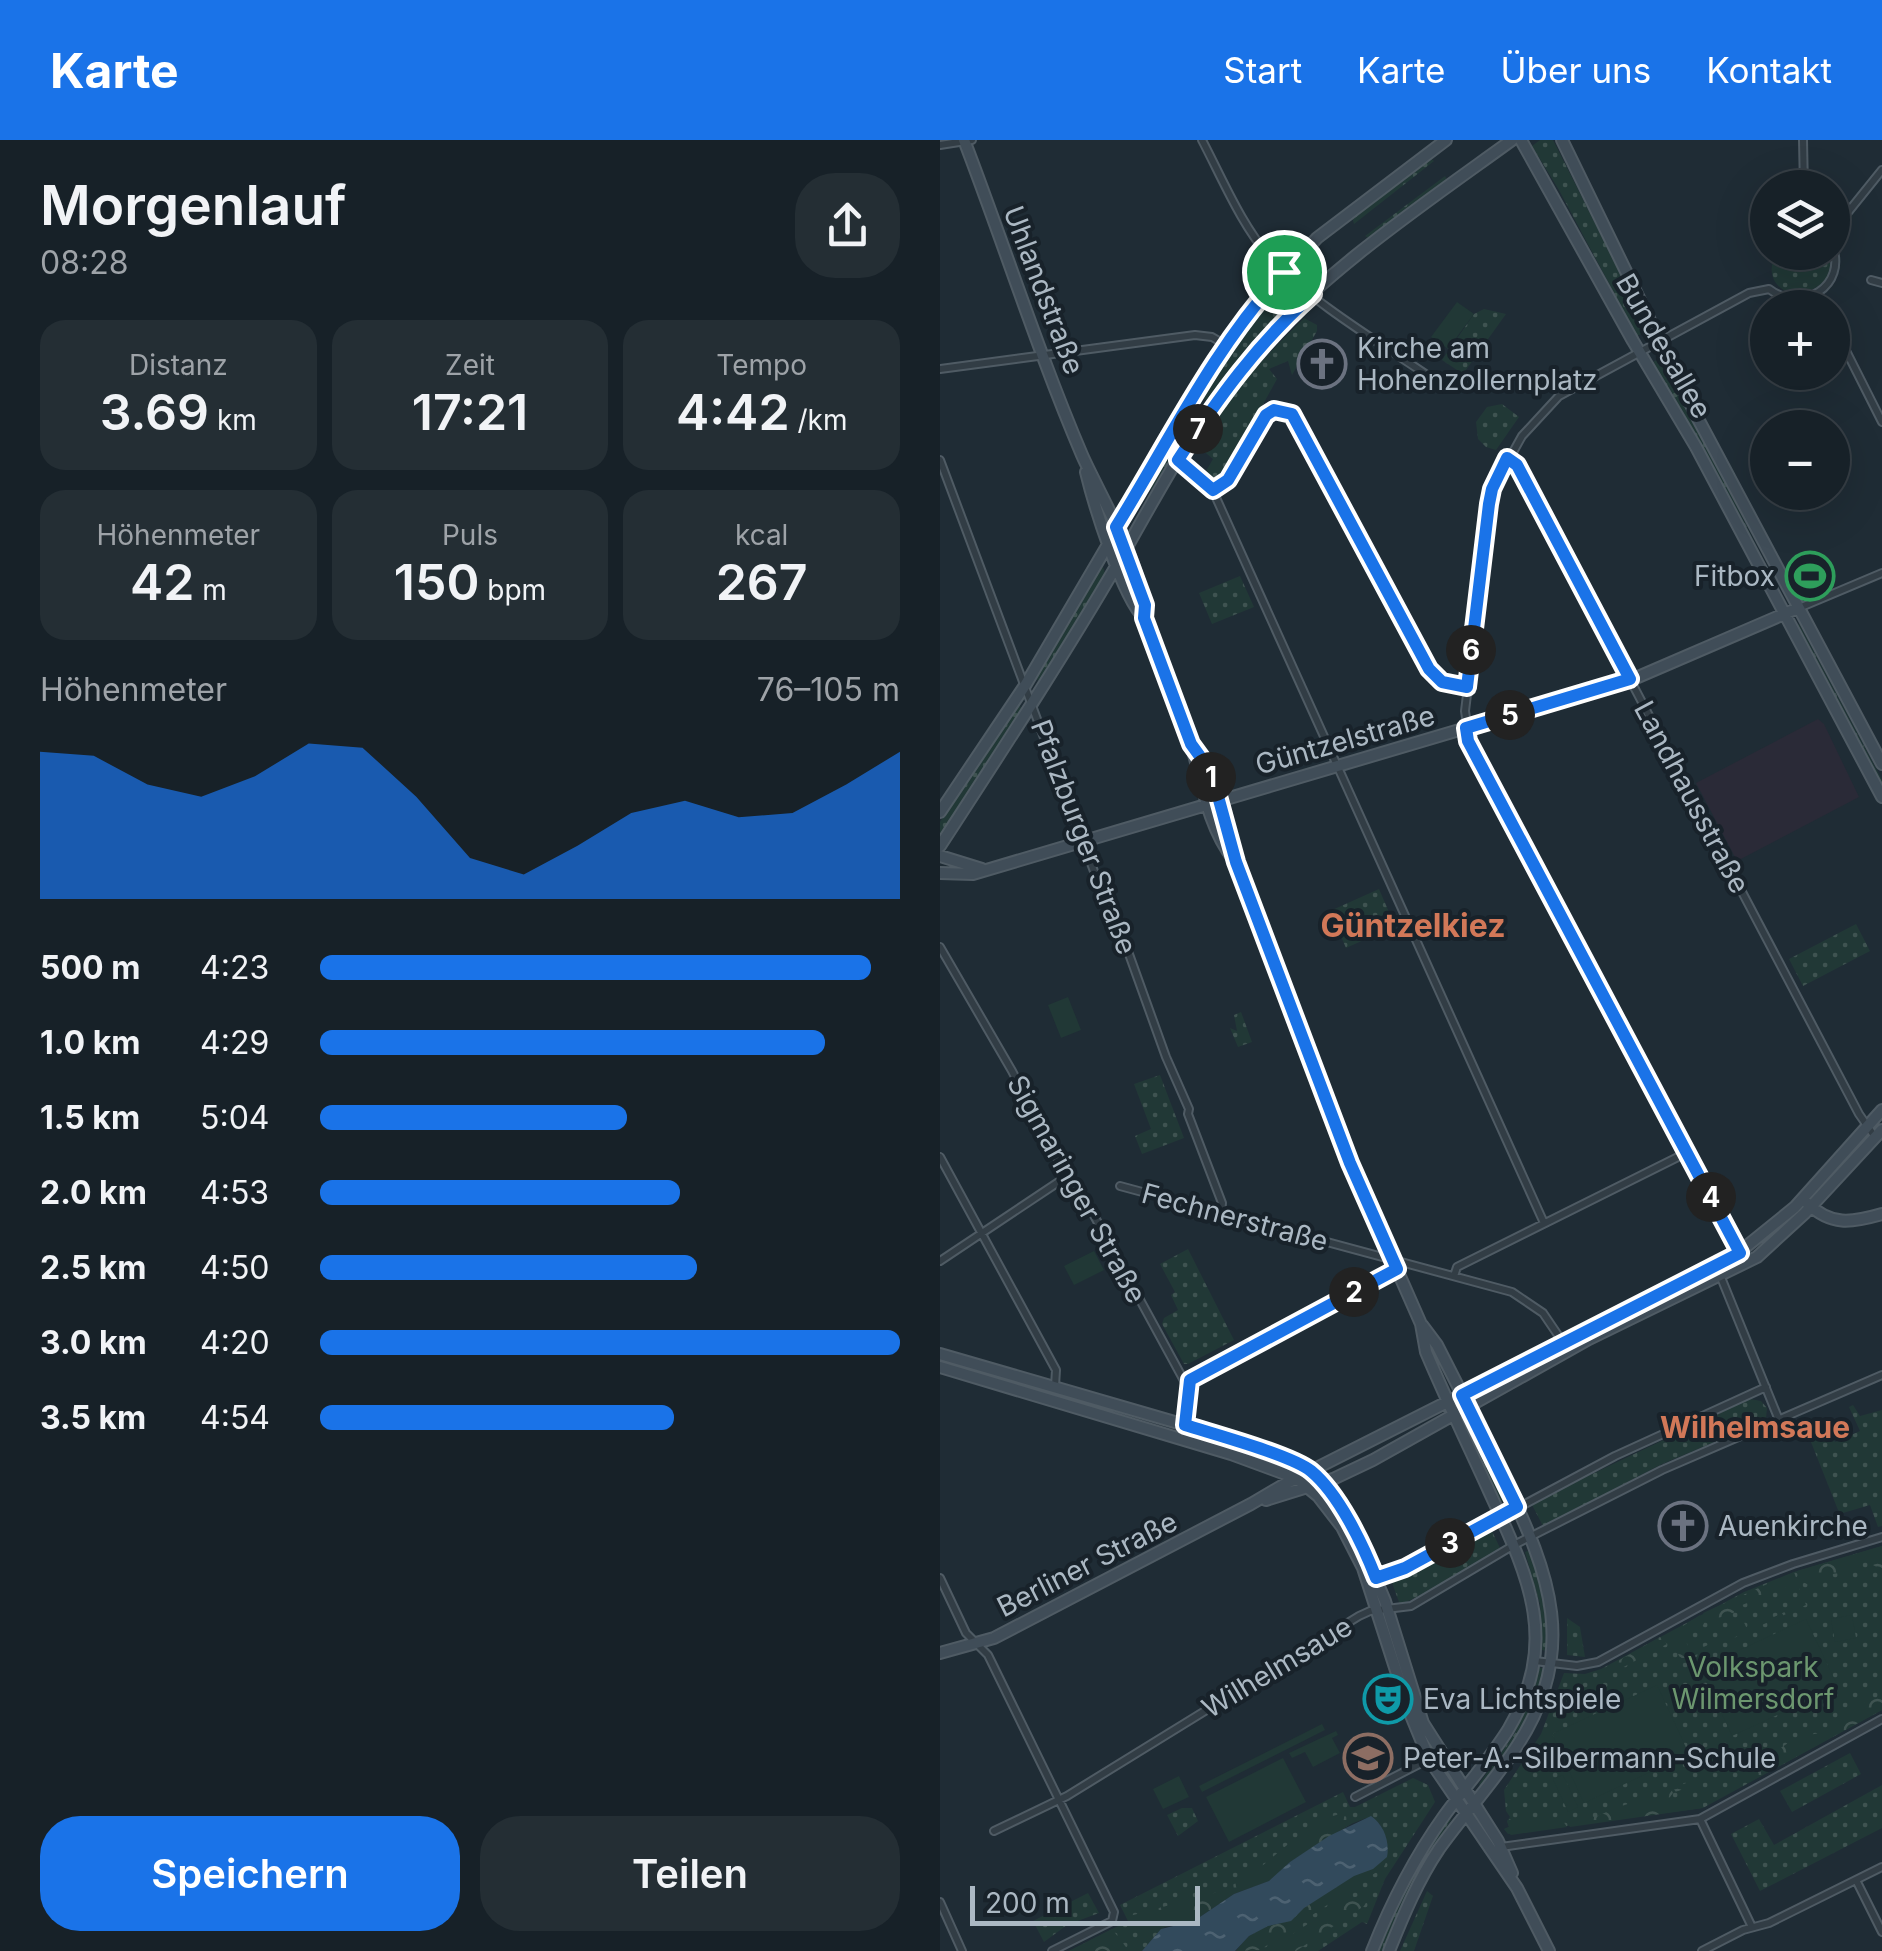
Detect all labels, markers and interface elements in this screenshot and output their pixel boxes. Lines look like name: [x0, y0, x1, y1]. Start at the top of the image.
text: Karte: [50, 41, 179, 100]
text: Start: [1223, 49, 1302, 91]
text: Karte: [1357, 49, 1446, 91]
text: Über uns: [1501, 49, 1651, 91]
text: Kontakt: [1706, 49, 1832, 91]
map controls: [1750, 170, 1850, 510]
button: layers: [1750, 170, 1850, 270]
text: Morgenlauf: [40, 172, 346, 238]
button: share: [795, 173, 900, 278]
street label: Uhlandstraße: [996, 201, 1092, 379]
pin: [1242, 230, 1327, 315]
text: 08:28: [40, 243, 129, 282]
icon: arrive: [1257, 245, 1312, 300]
street label: Bundesallee: [1609, 268, 1719, 424]
button: +: [1750, 290, 1850, 390]
place label: Kirche am Hohenzollernplatz: [1357, 331, 1598, 397]
church icon: Kirche am Hohenzollernplatz: [1296, 338, 1348, 390]
text: Distanz: [129, 348, 228, 382]
text: Zeit: [445, 348, 495, 382]
text: Tempo: [716, 348, 807, 382]
text: 3.69: [100, 382, 209, 442]
text: 17:21: [412, 382, 528, 442]
text: 4:42: [676, 382, 790, 442]
text: km: [209, 403, 257, 437]
text: /km: [790, 403, 847, 437]
pin: 7: [1173, 404, 1223, 454]
button: −: [1750, 410, 1850, 510]
text: 7: [1190, 412, 1206, 446]
text: Höhenmeter: [97, 518, 260, 552]
text: Puls: [442, 518, 498, 552]
text: kcal: [735, 518, 788, 552]
sports icon: Fitbox: [1784, 550, 1836, 602]
text: 42: [130, 552, 194, 612]
text: 150: [394, 552, 479, 612]
text: 267: [716, 552, 808, 612]
place label: Fitbox: [1694, 559, 1775, 593]
text: m: [194, 573, 227, 607]
text: bpm: [479, 573, 546, 607]
pin: 6: [1446, 625, 1496, 675]
text: 6: [1462, 633, 1480, 667]
text: Höhenmeter: [40, 670, 227, 709]
text: 76–105 m: [757, 670, 900, 709]
pin: 5: [1485, 690, 1535, 740]
street label: Landhausstraße: [1627, 695, 1757, 899]
street label: Güntzelstraße: [1251, 698, 1439, 782]
text: 5: [1501, 698, 1519, 732]
street label: Pfalzburger Straße: [1024, 715, 1144, 959]
pin: 1: [1186, 752, 1236, 802]
text: 1: [1205, 760, 1217, 794]
district label: Güntzelkiez: [1321, 906, 1505, 945]
text: 500 m: [40, 948, 140, 987]
text: 4:23: [200, 948, 269, 987]
text: 1.0 km: [40, 1023, 140, 1062]
text: 4:29: [200, 1023, 269, 1062]
street label: Sigmaringer Straße: [1000, 1069, 1154, 1309]
text: 1.5 km: [40, 1098, 140, 1137]
text: 5:04: [200, 1098, 270, 1137]
pin: 4: [1686, 1172, 1736, 1222]
text: 2.0 km: [40, 1173, 147, 1212]
text: 4:53: [200, 1173, 269, 1212]
street label: Fechnerstraße: [1138, 1176, 1332, 1258]
text: 4: [1702, 1180, 1720, 1214]
text: 2.5 km: [40, 1248, 146, 1287]
text: 4:50: [200, 1248, 270, 1287]
pin: 2: [1329, 1267, 1379, 1317]
text: 2: [1345, 1275, 1363, 1309]
text: 3.0 km: [40, 1323, 147, 1362]
text: 4:20: [200, 1323, 270, 1362]
text: 3.5 km: [40, 1398, 146, 1437]
text: 4:54: [200, 1398, 270, 1437]
district label: Wilhelmsaue: [1660, 1409, 1850, 1445]
church icon: Auenkirche: [1657, 1500, 1709, 1552]
street label: Berliner Straße: [991, 1504, 1183, 1624]
place label: Auenkirche: [1718, 1509, 1868, 1543]
pin: 3: [1425, 1518, 1475, 1568]
text: 3: [1441, 1526, 1459, 1560]
street label: Wilhelmsaue: [1196, 1609, 1358, 1725]
park label: Volkspark Wilmersdorf: [1672, 1650, 1834, 1716]
theatre icon: Eva Lichtspiele: [1362, 1673, 1414, 1725]
place label: Eva Lichtspiele: [1423, 1682, 1621, 1716]
school or university icon: Peter-A.-Silbermann-Schule: [1342, 1732, 1394, 1784]
place label: Peter-A.-Silbermann-Schule: [1403, 1741, 1776, 1775]
button: Speichern: [40, 1816, 460, 1931]
button: Teilen: [480, 1816, 900, 1931]
scale bar: [970, 1881, 1200, 1926]
text: 200 m: [985, 1886, 1070, 1920]

